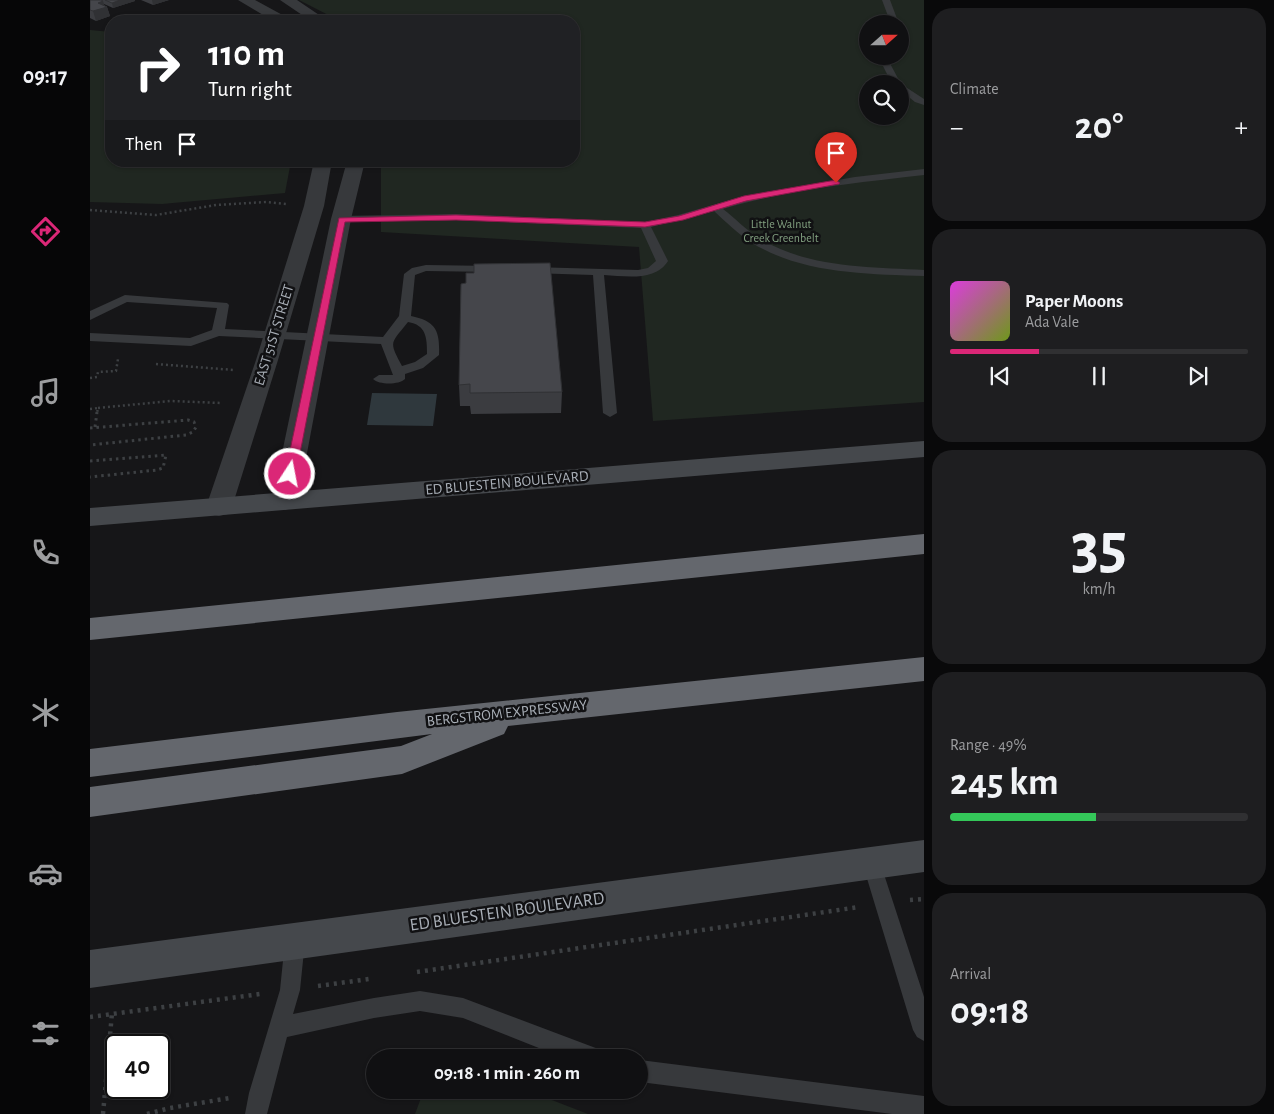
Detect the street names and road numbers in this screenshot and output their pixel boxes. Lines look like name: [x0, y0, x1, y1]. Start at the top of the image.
street label: EAST 51ST STREET: [251, 282, 297, 387]
street label: ED BLUESTEIN BOULEVARD: [425, 468, 590, 498]
street label: BERGSTROM EXPRESSWAY: [426, 697, 588, 729]
street label: ED BLUESTEIN BOULEVARD: [408, 889, 606, 935]

